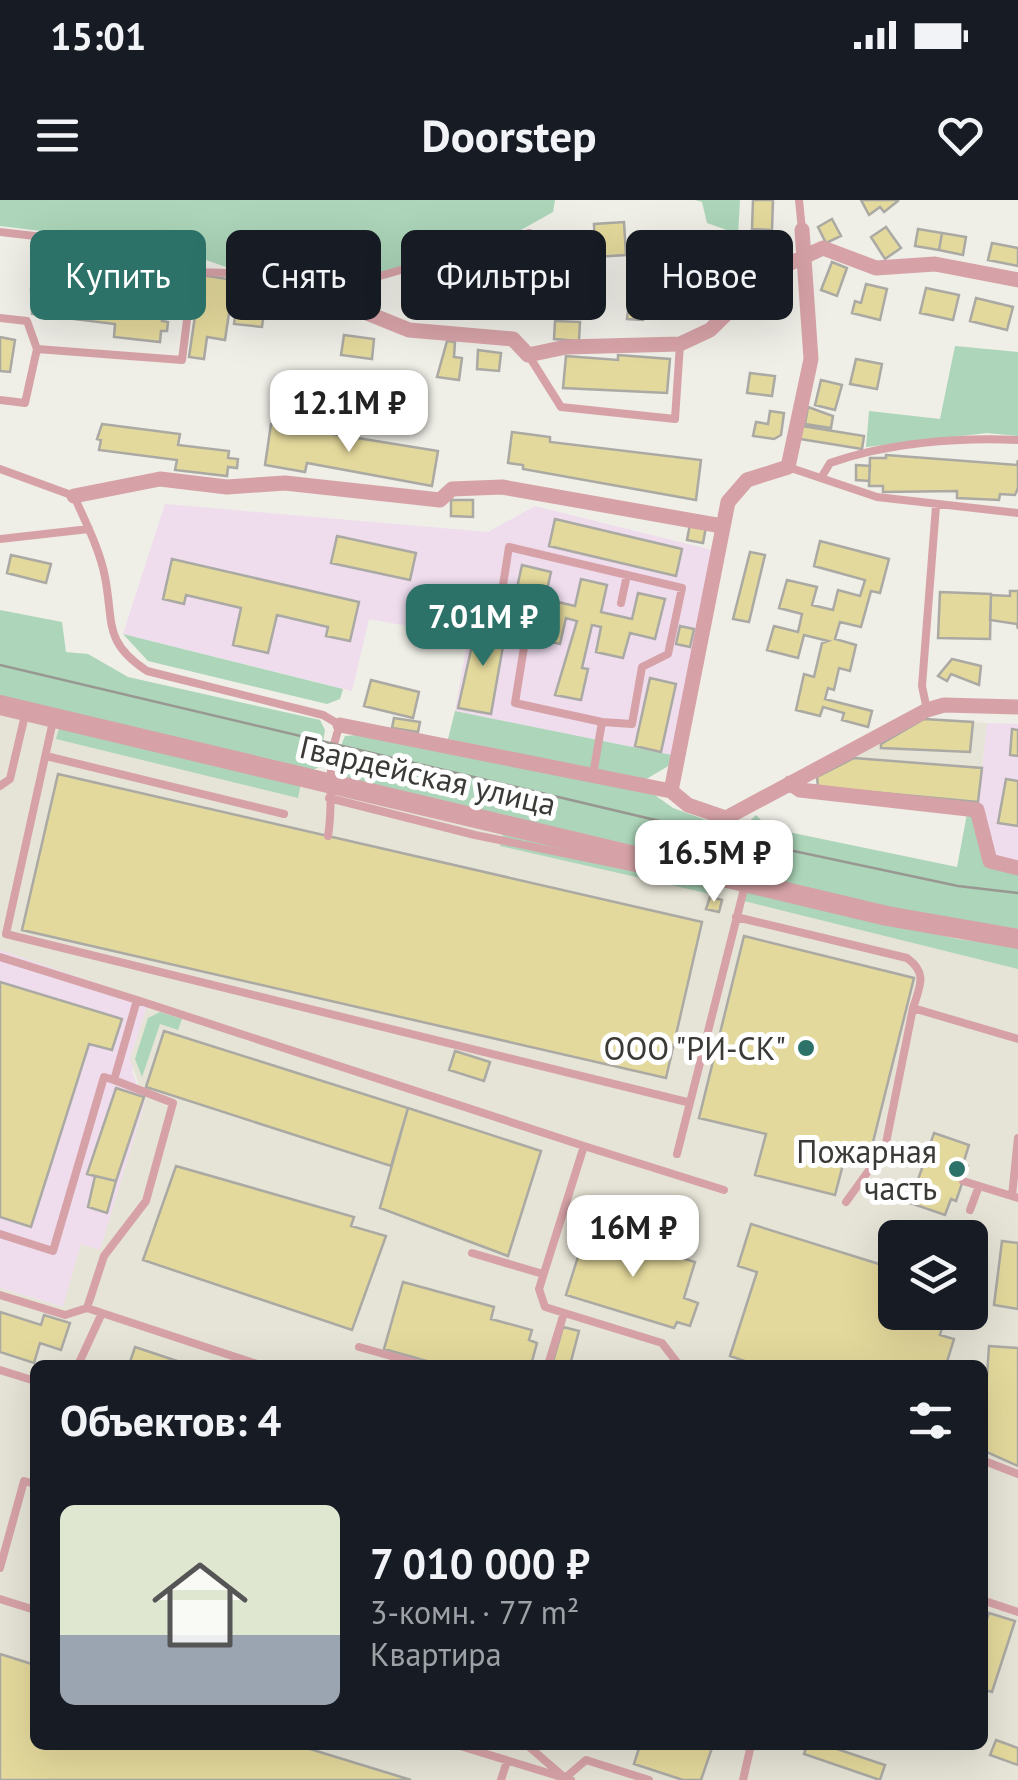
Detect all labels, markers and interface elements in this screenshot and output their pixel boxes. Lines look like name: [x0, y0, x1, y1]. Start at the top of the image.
text: 15:01: [50, 11, 146, 60]
text: Doorstep: [422, 106, 596, 164]
icon: menu: [30, 108, 85, 163]
icon: heart: [933, 108, 988, 163]
chip: Купить: [30, 230, 206, 320]
chip: Снять: [226, 230, 381, 320]
chip: Фильтры: [401, 230, 606, 320]
chip: Новое: [626, 230, 793, 320]
pin: 12.1M ₽: [257, 370, 441, 455]
text: 12.1M ₽: [292, 381, 406, 423]
pin: 7.01M ₽: [391, 584, 575, 669]
text: 7.01M ₽: [428, 595, 538, 637]
street label: Гвардейская улица: [296, 725, 560, 825]
pin: 16.5M ₽: [622, 820, 806, 905]
text: 16.5M ₽: [657, 831, 771, 873]
place label: ООО "РИ-СК": [604, 1027, 786, 1069]
marker: ООО "РИ-СК": [795, 1037, 817, 1059]
place label: Пожарная часть: [796, 1130, 937, 1209]
marker: Пожарная часть: [946, 1158, 968, 1180]
pin: 16M ₽: [563, 1195, 703, 1280]
text: 16M ₽: [589, 1206, 677, 1248]
map controls: [878, 1220, 988, 1330]
button: layers: [878, 1220, 988, 1330]
text: Объектов: 4: [60, 1393, 281, 1448]
icon: filters: [903, 1393, 958, 1448]
text: 7 010 000 ₽: [370, 1536, 590, 1591]
icon: home: [140, 1545, 260, 1665]
text: 3-комн. · 77 m²: [370, 1591, 579, 1633]
text: Квартира: [370, 1633, 502, 1675]

